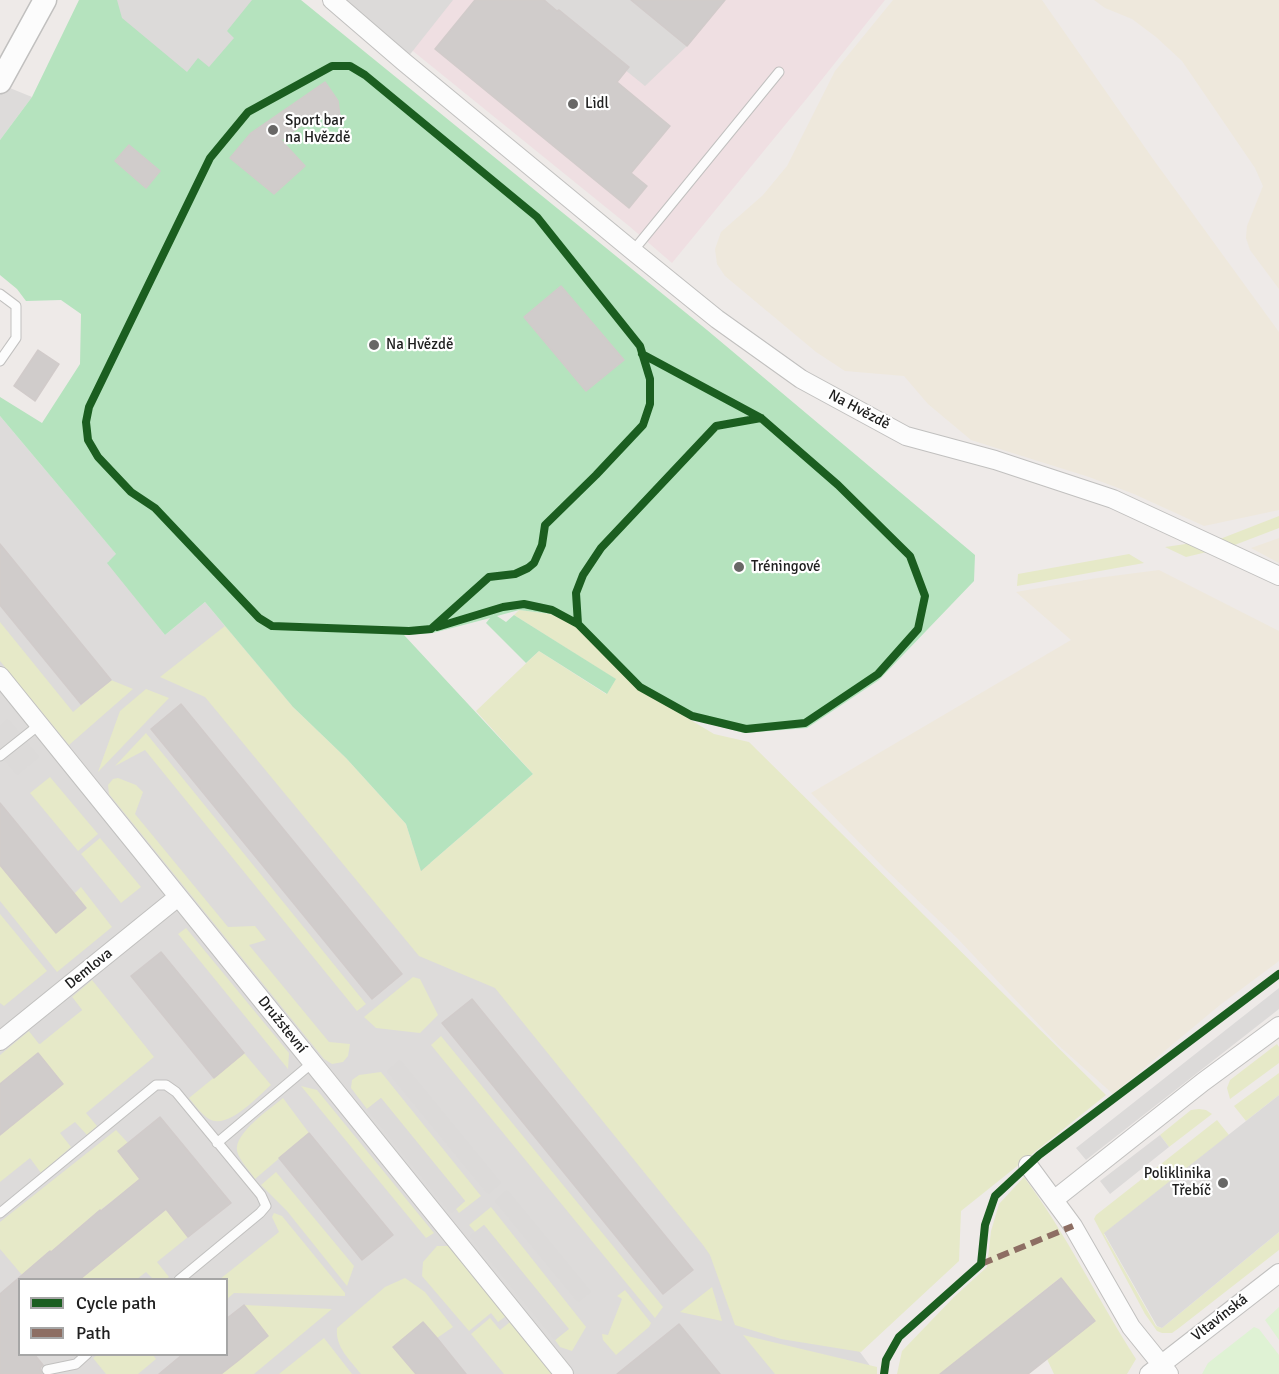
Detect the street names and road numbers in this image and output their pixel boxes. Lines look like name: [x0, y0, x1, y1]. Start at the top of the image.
street label: Na Hvězdě: [825, 386, 893, 434]
street label: Demlova: [62, 945, 116, 993]
street label: Družstevní: [254, 993, 310, 1057]
street label: Vltavínská: [1188, 1291, 1252, 1345]

